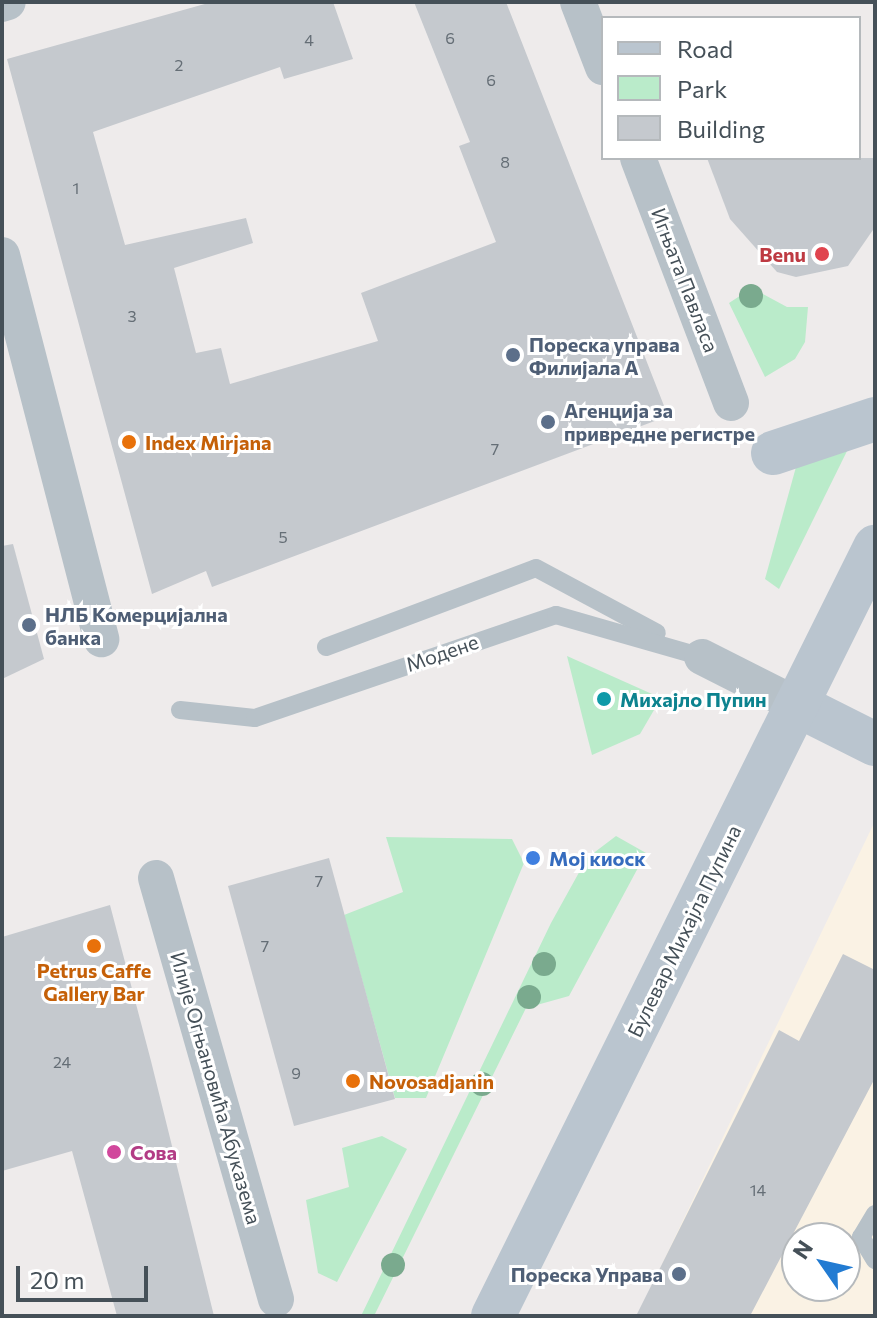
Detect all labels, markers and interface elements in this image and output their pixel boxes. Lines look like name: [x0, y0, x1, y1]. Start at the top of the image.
legend: [601, 16, 861, 160]
house number: 6: [445, 28, 455, 48]
house number: 4: [304, 30, 314, 50]
text: Road: [677, 34, 733, 63]
house number: 2: [175, 55, 183, 75]
house number: 6: [486, 70, 496, 90]
text: Park: [677, 74, 727, 103]
text: Building: [677, 114, 765, 143]
house number: 8: [500, 152, 510, 172]
house number: 1: [73, 178, 79, 198]
street label: Игњата Павласа: [646, 204, 724, 356]
place label: Benu: [759, 242, 806, 266]
marker: Benu: [813, 245, 831, 263]
house number: 3: [127, 306, 137, 326]
place label: Пореска управа Филијала А: [529, 332, 680, 379]
marker: Пореска управа Филијала А: [504, 346, 522, 364]
place label: Агенција за привредне регистре: [564, 398, 755, 445]
marker: Агенција за привредне регистре: [539, 413, 557, 431]
place label: Index Mirjana: [145, 430, 272, 454]
marker: Index Mirjana: [120, 433, 138, 451]
house number: 7: [491, 439, 499, 459]
house number: 5: [278, 527, 288, 547]
place label: НЛБ Комерцијална банка: [45, 602, 228, 649]
marker: НЛБ Комерцијална банка: [20, 616, 38, 634]
street label: Модене: [403, 629, 481, 677]
place label: Михајло Пупин: [620, 687, 767, 711]
marker: Михајло Пупин: [595, 690, 613, 708]
street label: Булевар Михајла Пупина: [622, 821, 746, 1041]
place label: Мој киоск: [549, 846, 646, 870]
marker: Мој киоск: [524, 849, 542, 867]
house number: 7: [315, 871, 323, 891]
house number: 7: [261, 936, 269, 956]
marker: Petrus Caffe Gallery Bar: [85, 937, 103, 955]
street label: Илије Огњановића Абуказема: [166, 949, 266, 1227]
place label: Petrus Caffe Gallery Bar: [37, 958, 151, 1005]
house number: 24: [53, 1052, 71, 1072]
house number: 9: [291, 1063, 301, 1083]
place label: Novosadjanin: [369, 1069, 494, 1093]
marker: Novosadjanin: [344, 1072, 362, 1090]
place label: Сова: [130, 1140, 177, 1164]
marker: Сова: [105, 1143, 123, 1161]
house number: 14: [750, 1180, 766, 1200]
north arrow: [781, 1222, 861, 1302]
text: N: [787, 1235, 818, 1264]
scale bar: [20, 1250, 152, 1300]
place label: Пореска Управа: [511, 1262, 663, 1286]
text: 20 m: [30, 1265, 84, 1294]
marker: Пореска Управа: [670, 1265, 688, 1283]

